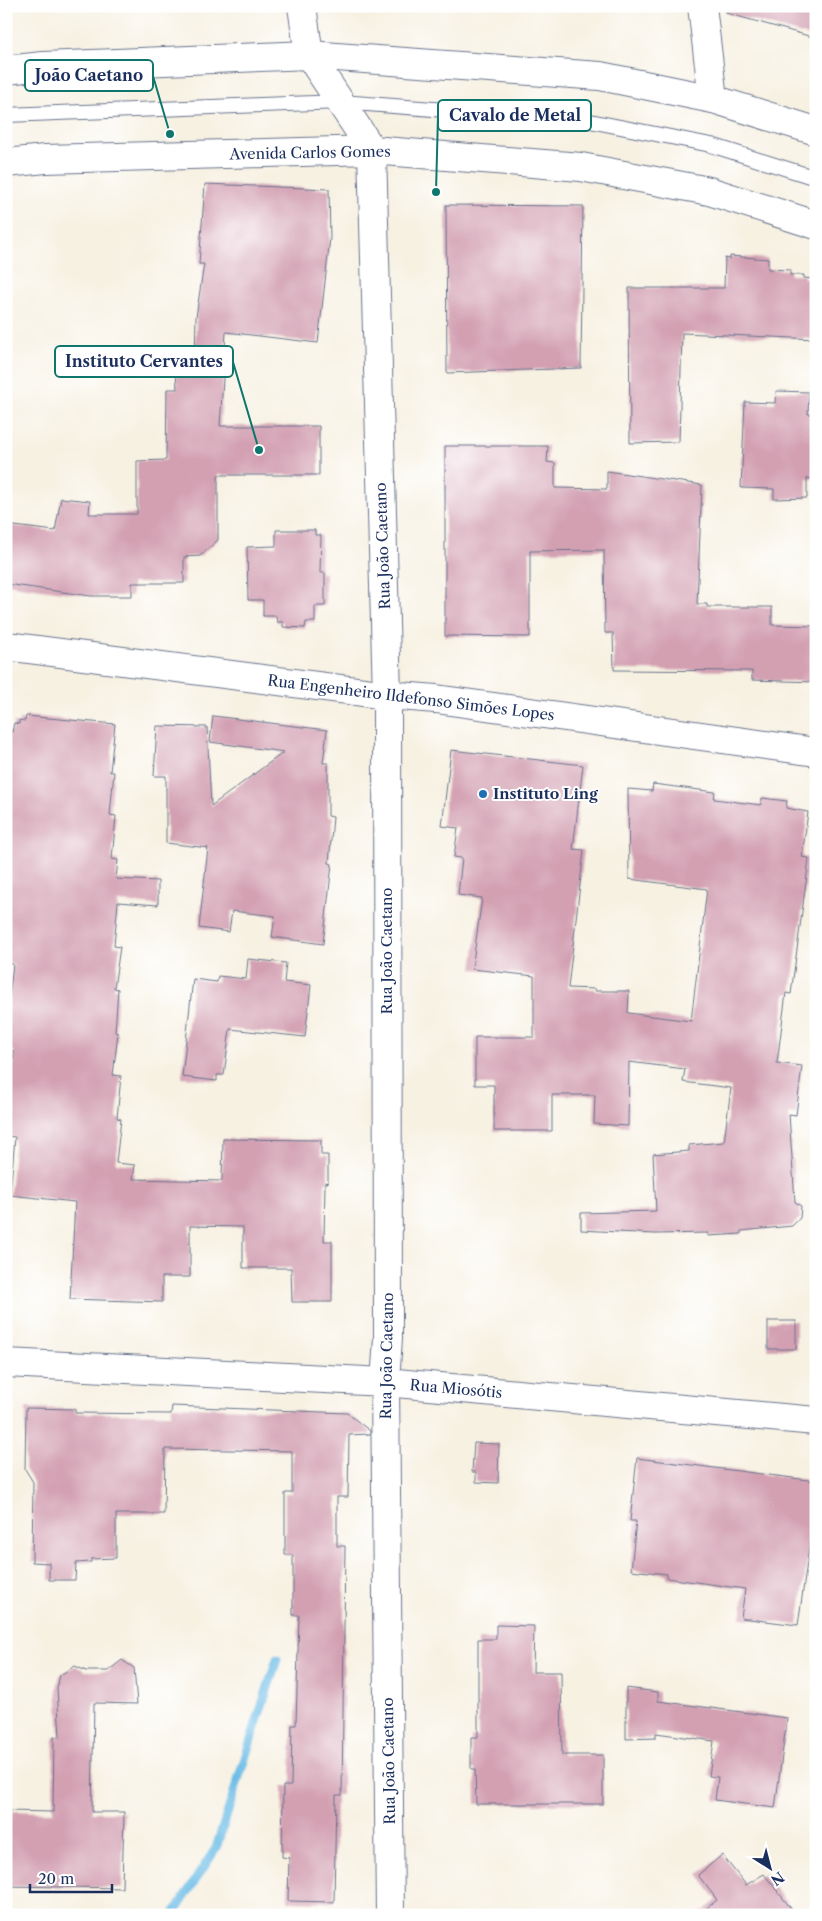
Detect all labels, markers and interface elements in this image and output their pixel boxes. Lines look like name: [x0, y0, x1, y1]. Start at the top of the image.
callout: João Caetano: [25, 60, 153, 91]
text: João Caetano: [32, 65, 143, 85]
callout: Cavalo de Metal: [438, 100, 591, 131]
text: Cavalo de Metal: [449, 105, 581, 125]
street label: Avenida Carlos Gomes: [228, 142, 391, 163]
callout: Instituto Cervantes: [55, 346, 233, 377]
text: Instituto Cervantes: [65, 351, 223, 371]
street label: Rua João Caetano: [371, 482, 394, 610]
street label: Rua Engenheiro Ildefonso Simões Lopes: [267, 670, 556, 725]
place label: Instituto Ling: [493, 784, 598, 803]
marker: Instituto Ling: [477, 788, 489, 800]
street label: Rua João Caetano: [377, 887, 396, 1015]
street label: Rua João Caetano: [376, 1292, 397, 1420]
street label: Rua Miosótis: [409, 1375, 503, 1402]
street label: Rua João Caetano: [378, 1697, 399, 1825]
north arrow: [744, 1844, 794, 1894]
scale bar: [30, 1861, 112, 1893]
text: N: [767, 1868, 788, 1889]
text: 20 m: [38, 1869, 74, 1888]

